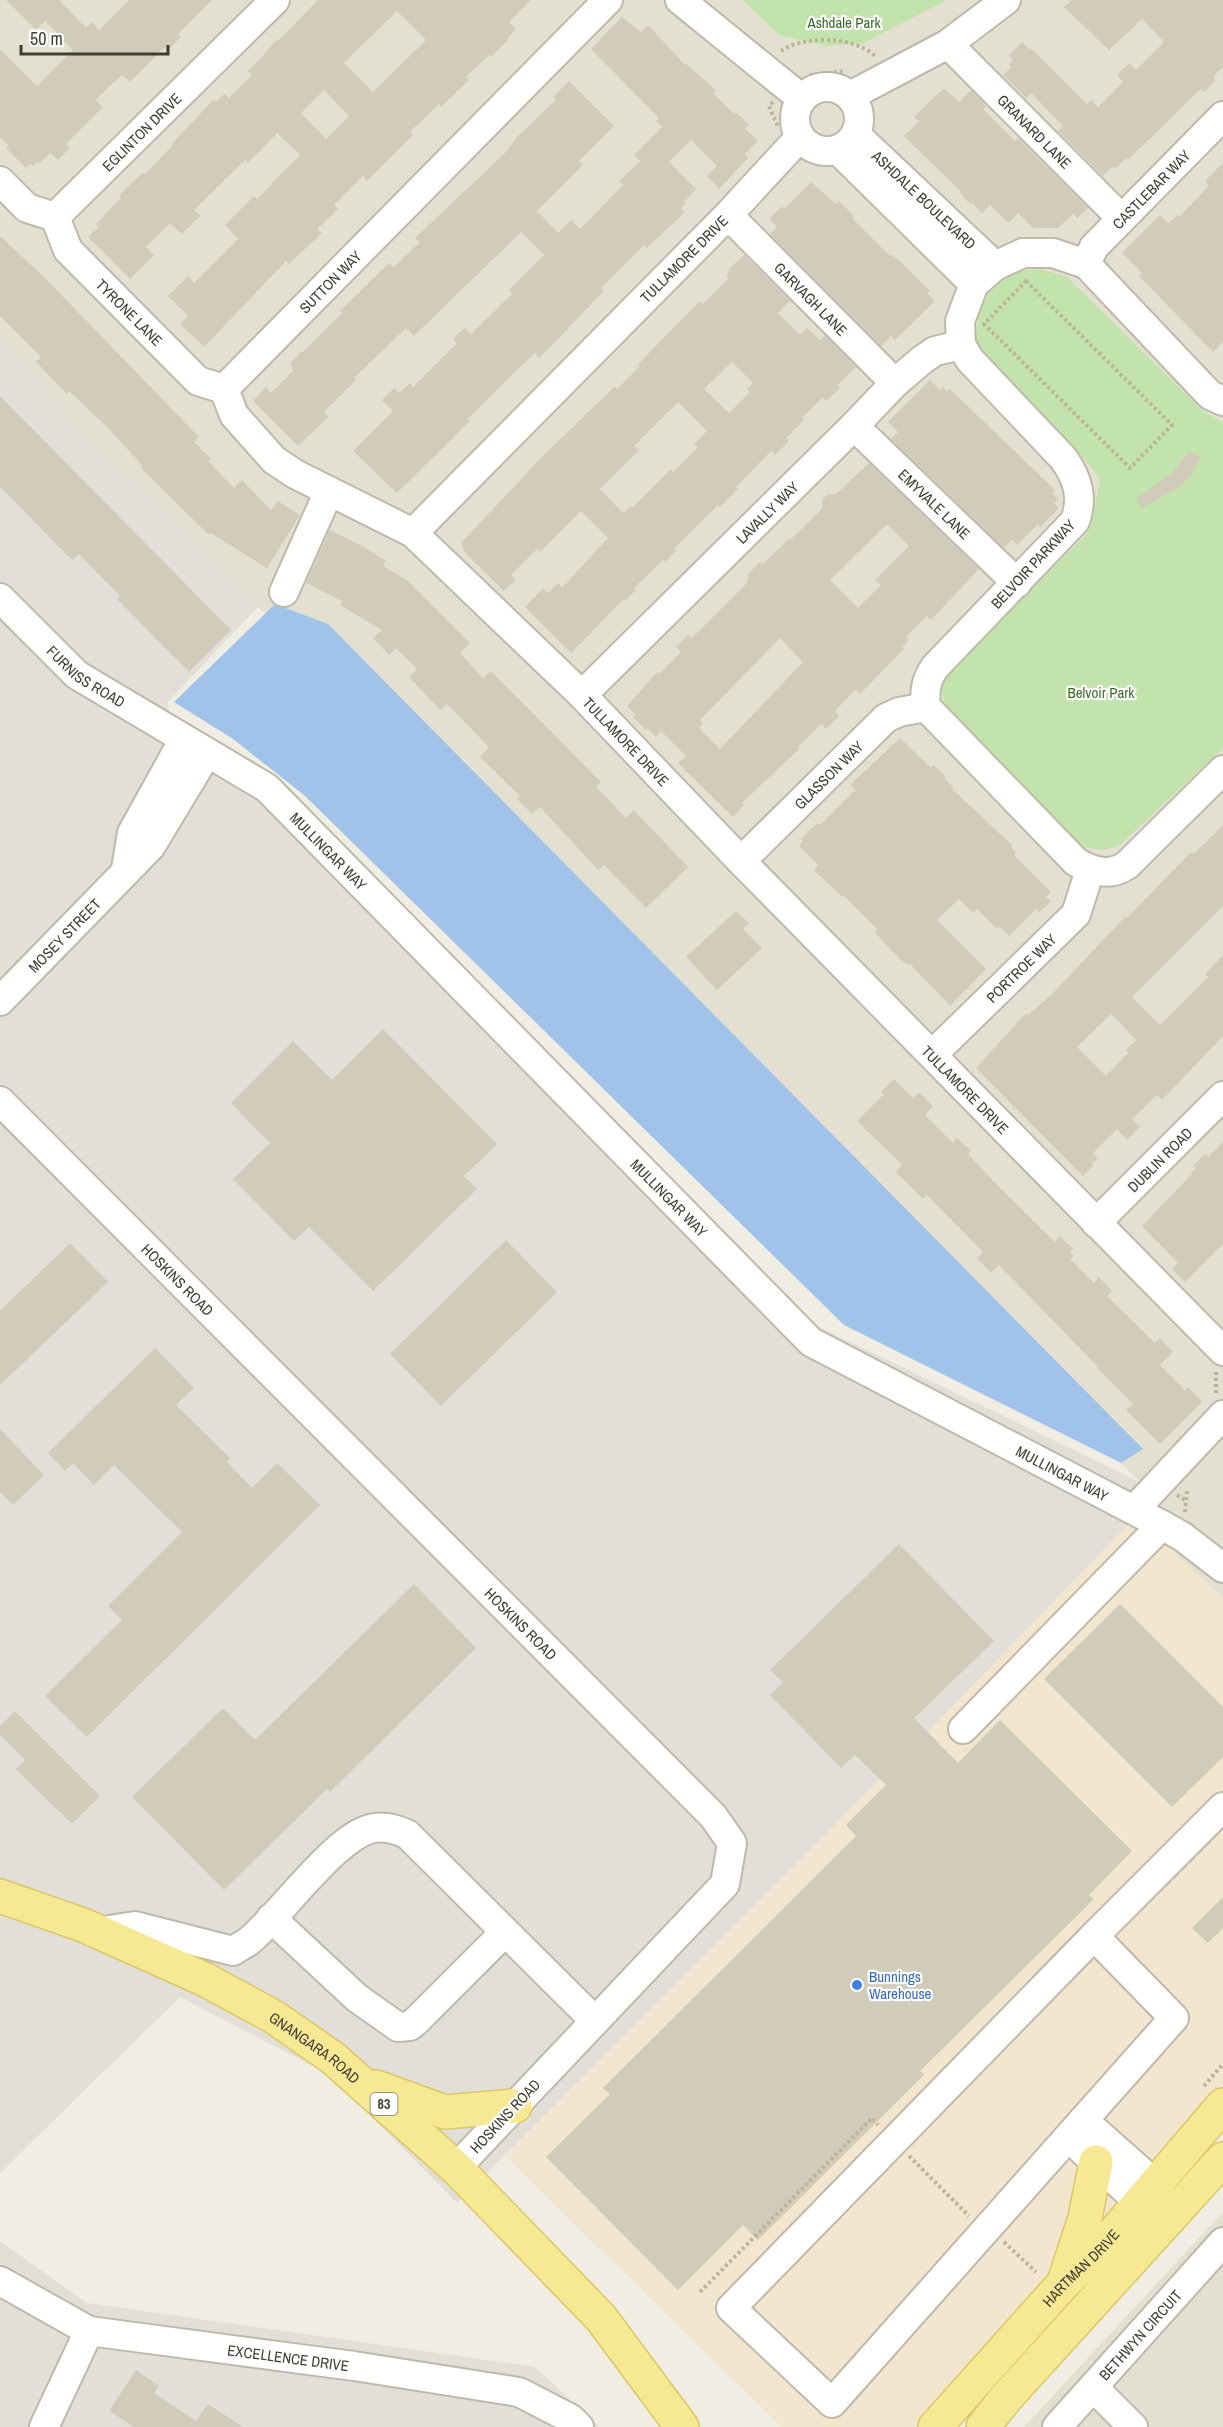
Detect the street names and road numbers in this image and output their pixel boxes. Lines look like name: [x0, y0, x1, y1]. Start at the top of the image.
street label: EGLINTON DRIVE: [97, 88, 186, 176]
street label: GRANARD LANE: [993, 89, 1076, 173]
street label: CASTLEBAR WAY: [1107, 144, 1195, 233]
street label: ASHDALE BOULEVARD: [867, 145, 981, 254]
street label: TULLAMORE DRIVE: [635, 210, 733, 308]
street label: SUTTON WAY: [294, 245, 366, 318]
street label: GARVAGH LANE: [770, 257, 852, 340]
street label: TYRONE LANE: [92, 274, 168, 350]
street label: EMYVALE LANE: [894, 464, 975, 543]
street label: LAVALLY WAY: [731, 476, 803, 548]
street label: BELVOIR PARKWAY: [986, 514, 1080, 613]
street label: FURNISS ROAD: [42, 640, 129, 712]
street label: TULLAMORE DRIVE: [579, 692, 674, 791]
street label: GLASSON WAY: [789, 735, 868, 814]
street label: MULLINGAR WAY: [285, 807, 372, 895]
street label: MOSEY STREET: [23, 893, 106, 977]
street label: PORTROE WAY: [981, 928, 1061, 1007]
street label: TULLAMORE DRIVE: [917, 1041, 1014, 1138]
street label: DUBLIN ROAD: [1122, 1122, 1197, 1197]
street label: MULLINGAR WAY: [626, 1154, 713, 1242]
street label: HOSKINS ROAD: [137, 1239, 219, 1320]
street label: MULLINGAR WAY: [1012, 1440, 1113, 1506]
street label: HOSKINS ROAD: [480, 1583, 562, 1665]
street label: GNANGARA ROAD: [265, 2006, 365, 2088]
street label: HOSKINS ROAD: [465, 2074, 545, 2158]
road number: 83: [370, 2093, 398, 2115]
street label: HARTMAN DRIVE: [1037, 2224, 1124, 2311]
street label: BETHWYN CIRCUIT: [1094, 2285, 1186, 2384]
street label: EXCELLENCE DRIVE: [226, 2339, 350, 2376]

